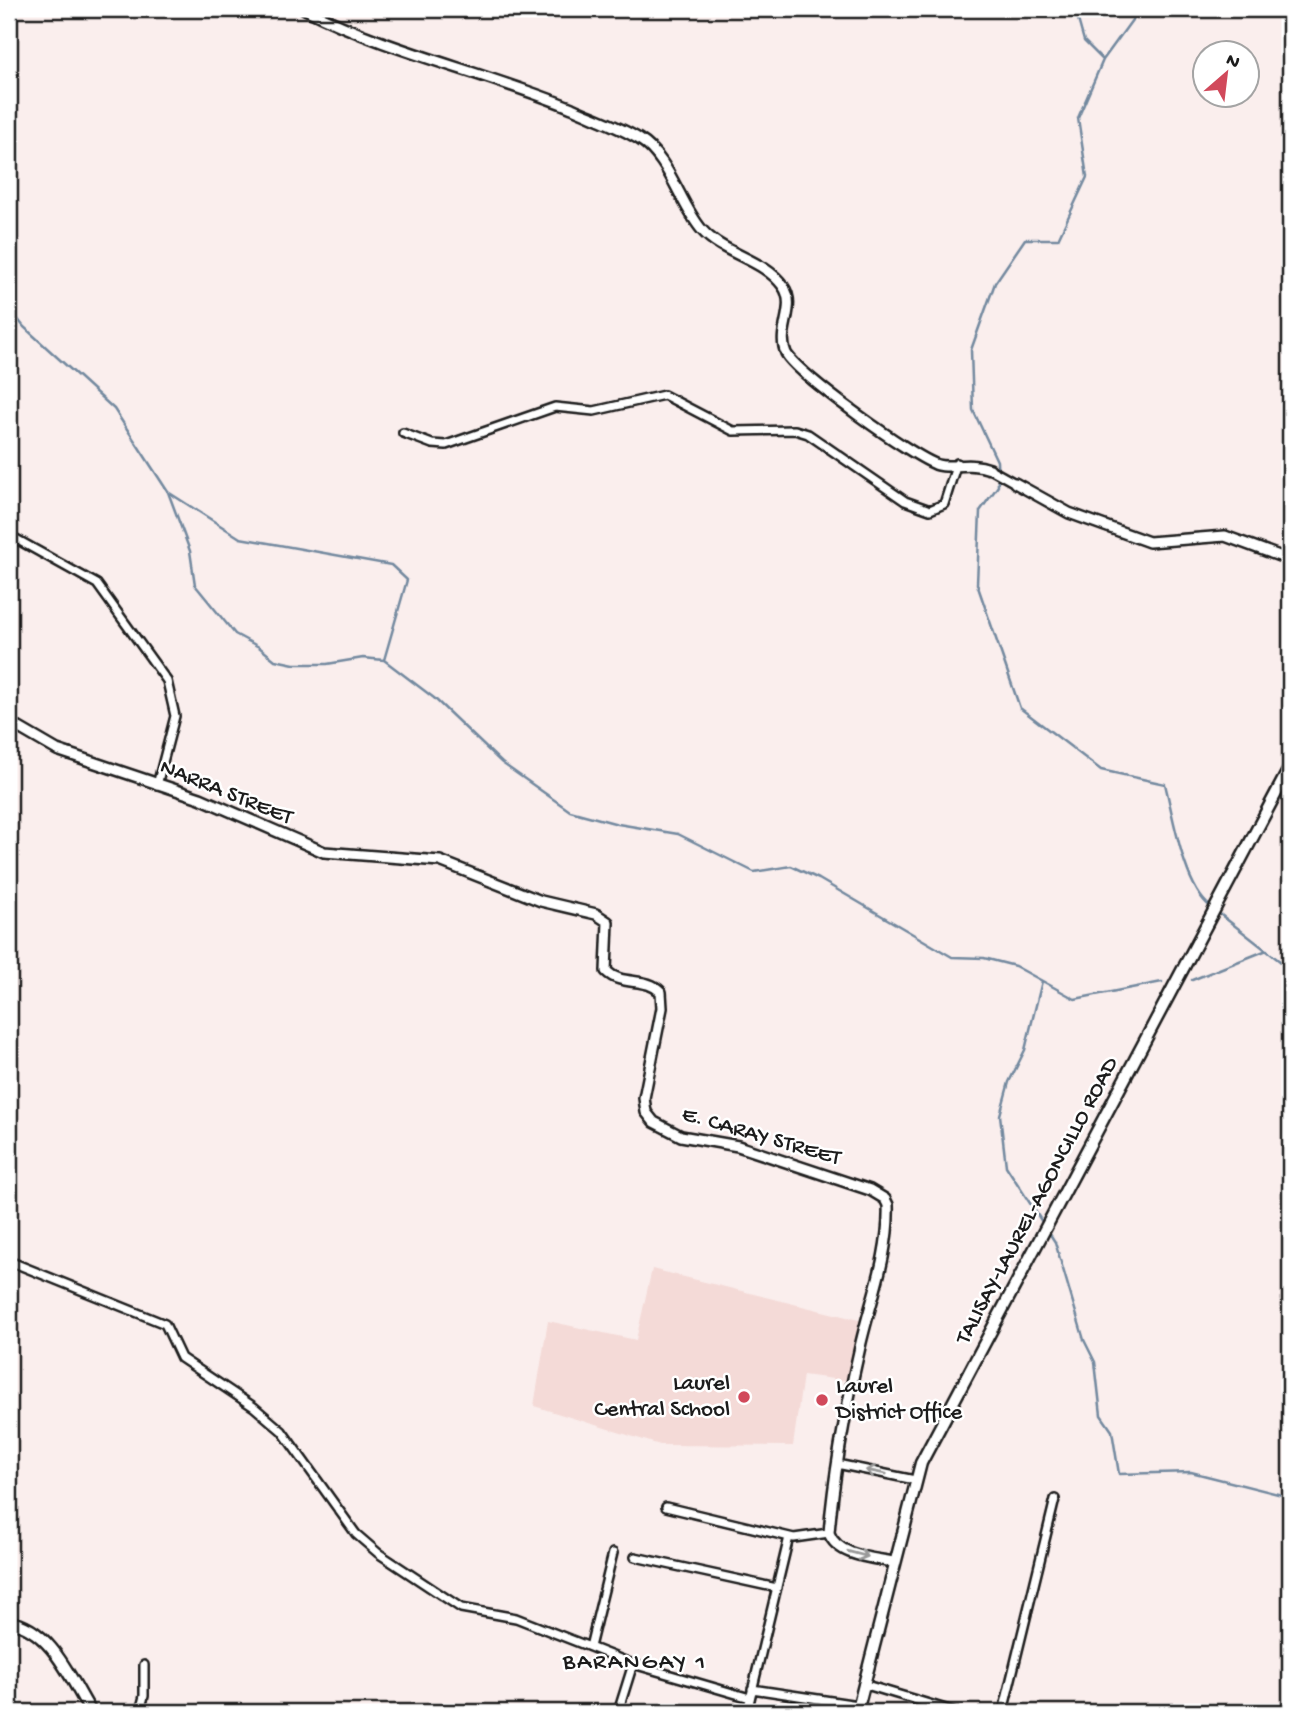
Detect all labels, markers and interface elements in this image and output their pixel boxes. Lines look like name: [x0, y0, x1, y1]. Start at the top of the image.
north arrow: [1190, 38, 1260, 108]
text: N: [1221, 49, 1243, 75]
street label: NARRA STREET: [156, 754, 297, 832]
street label: TALISAY-LAUREL-AGONCILLO ROAD: [950, 1052, 1126, 1351]
street label: E. CARAY STREET: [679, 1101, 845, 1173]
place label: Laurel Central School: [594, 1371, 730, 1424]
place label: Laurel District Office: [834, 1374, 963, 1427]
marker: Laurel Central School: [736, 1389, 752, 1405]
marker: Laurel District Office: [814, 1392, 830, 1408]
one-way arrow: [865, 1465, 888, 1478]
one-way arrow: [846, 1548, 868, 1561]
district label: BARANGAY 1: [562, 1649, 707, 1678]

